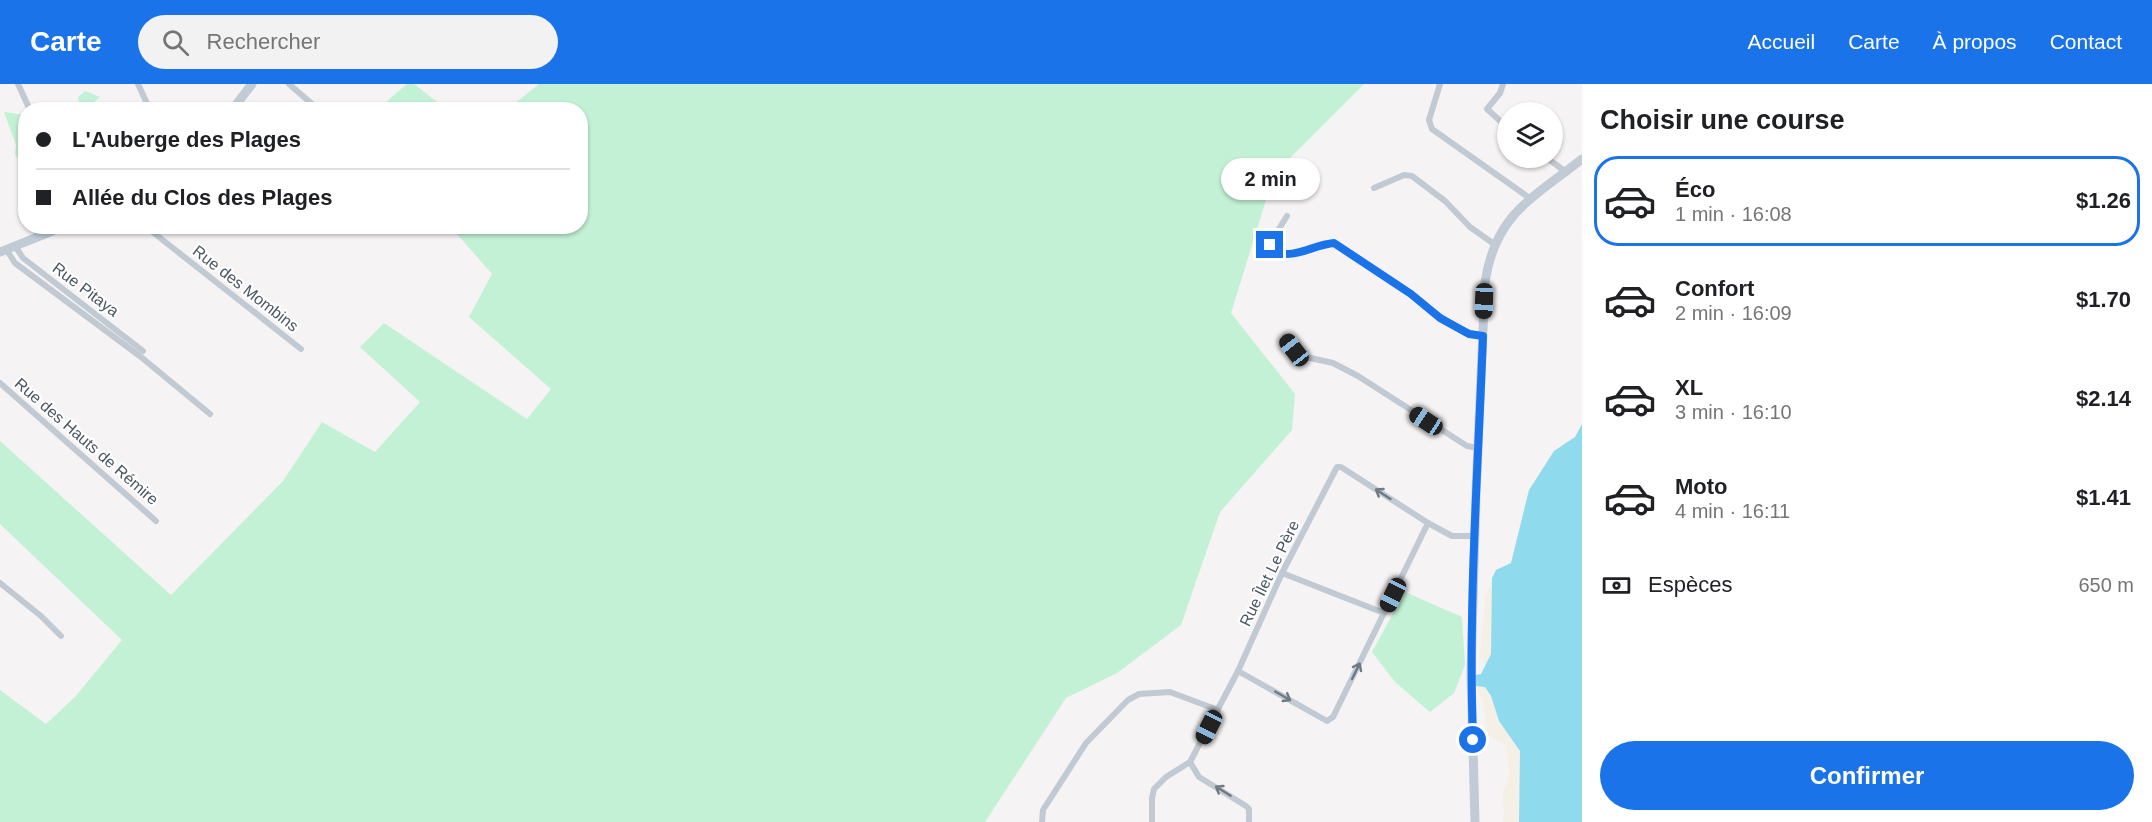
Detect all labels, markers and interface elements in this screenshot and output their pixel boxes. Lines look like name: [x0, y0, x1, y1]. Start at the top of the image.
search box: [138, 15, 558, 69]
text: Carte: [30, 26, 102, 57]
icon: search: [159, 26, 192, 59]
text: Rechercher: [207, 29, 320, 54]
text: Accueil: [1748, 30, 1815, 53]
text: Carte: [1848, 30, 1900, 53]
text: À propos: [1933, 30, 2017, 53]
text: Contact: [2050, 30, 2122, 53]
map controls: [1497, 102, 1563, 168]
button: layers: [1497, 102, 1563, 168]
text: Choisir une course: [1600, 105, 1845, 135]
text: L'Auberge des Plages: [72, 127, 301, 152]
callout: 2 min: [1220, 158, 1320, 200]
text: 2 min: [1244, 168, 1297, 190]
icon: car: [1603, 174, 1657, 228]
text: Éco: [1675, 177, 1715, 202]
text: Allée du Clos des Plages: [72, 185, 332, 210]
text: $1.26: [2076, 188, 2131, 213]
text: 1 min · 16:08: [1675, 203, 1792, 225]
route end: [1256, 231, 1283, 258]
street label: Rue des Mombins: [190, 242, 302, 335]
street label: Rue Pitaya: [49, 259, 122, 320]
icon: car: [1603, 273, 1657, 327]
text: Confort: [1675, 276, 1754, 301]
car: [1474, 283, 1494, 319]
text: $1.70: [2076, 287, 2131, 312]
text: 2 min · 16:09: [1675, 302, 1792, 324]
car: [1276, 330, 1312, 370]
icon: car: [1603, 372, 1657, 426]
street label: Rue des Hauts de Rémire: [12, 375, 162, 508]
text: XL: [1675, 375, 1703, 400]
text: $2.14: [2076, 386, 2131, 411]
text: 3 min · 16:10: [1675, 401, 1792, 423]
car: [1406, 404, 1446, 438]
icon: car: [1603, 471, 1657, 525]
text: Moto: [1675, 474, 1728, 499]
text: $1.41: [2076, 485, 2131, 510]
one-way arrow: [1375, 487, 1392, 499]
text: 4 min · 16:11: [1675, 500, 1790, 522]
street label: Rue Îlet Le Père: [1236, 517, 1302, 629]
icon: cash: [1600, 569, 1633, 602]
text: Espèces: [1648, 572, 1732, 597]
text: 650 m: [2078, 574, 2134, 596]
car: [1377, 575, 1409, 615]
one-way arrow: [1350, 662, 1362, 680]
one-way arrow: [1274, 690, 1291, 702]
car: [1193, 707, 1225, 747]
route start: [1459, 726, 1486, 753]
button: Confirmer: [1600, 741, 2134, 810]
one-way arrow: [1214, 785, 1231, 798]

